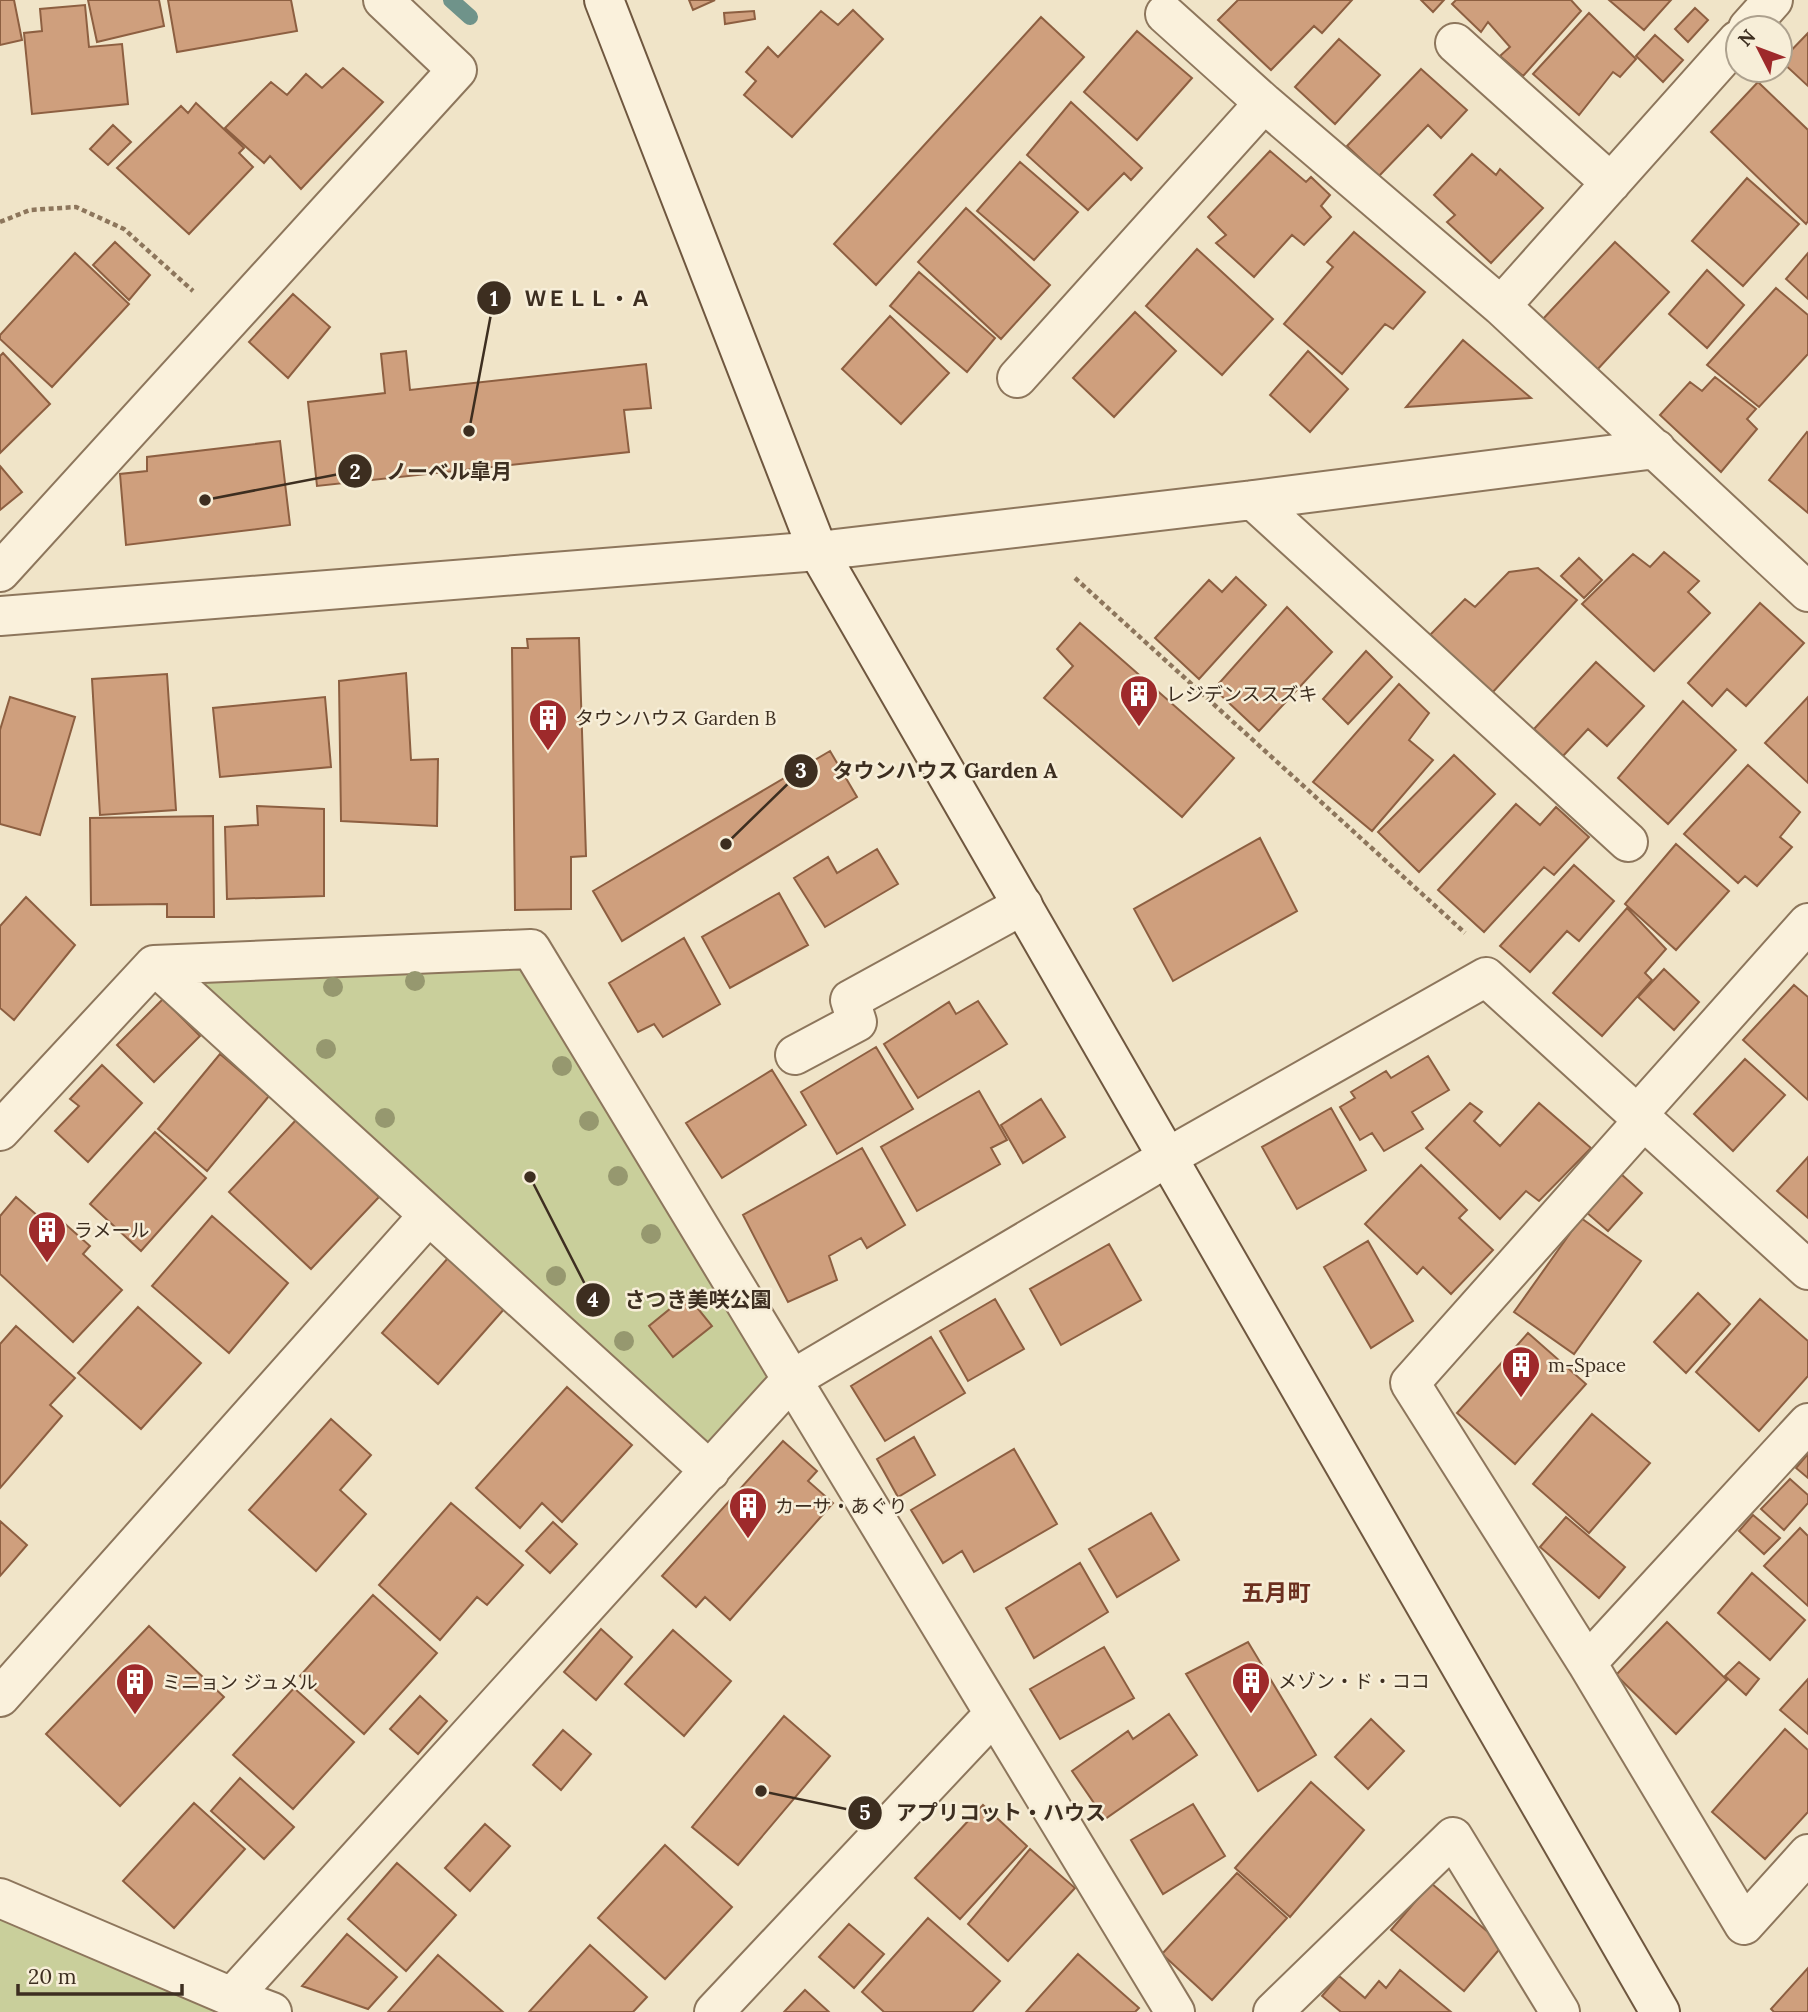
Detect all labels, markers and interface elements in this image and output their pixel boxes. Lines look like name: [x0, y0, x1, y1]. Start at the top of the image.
north arrow: [1724, 14, 1794, 84]
text: N: [1733, 24, 1760, 51]
callout: ＷＥＬＬ・Ａ: [476, 277, 665, 319]
text: 1: [490, 285, 498, 312]
text: ＷＥＬＬ・Ａ: [525, 285, 651, 312]
callout: ノーベル皐月: [337, 450, 526, 492]
text: 2: [349, 458, 361, 485]
text: ノーベル皐月: [386, 458, 512, 485]
building icon: レジデンススズキ: [1118, 673, 1160, 728]
place label: レジデンススズキ: [1166, 682, 1318, 706]
building icon: タウンハウス Garden B: [527, 697, 569, 752]
place label: タウンハウス Garden B: [575, 706, 777, 730]
callout: タウンハウス Garden A: [784, 750, 1072, 792]
text: 3: [795, 757, 807, 784]
text: タウンハウス Garden A: [832, 757, 1058, 784]
building icon: ラメール: [26, 1209, 68, 1264]
place label: ラメール: [74, 1218, 149, 1242]
callout: さつき美咲公園: [576, 1279, 786, 1321]
text: 4: [587, 1286, 599, 1313]
text: さつき美咲公園: [625, 1286, 772, 1313]
building icon: m-Space: [1500, 1344, 1542, 1399]
place label: m-Space: [1548, 1353, 1626, 1377]
building icon: カーサ・あぐり: [727, 1485, 769, 1540]
place label: カーサ・あぐり: [775, 1494, 908, 1518]
district label: 五月町: [1242, 1578, 1311, 1607]
building icon: メゾン・ド・ココ: [1230, 1660, 1272, 1715]
building icon: ミニョン ジュメル: [114, 1661, 156, 1716]
place label: メゾン・ド・ココ: [1278, 1669, 1430, 1693]
place label: ミニョン ジュメル: [162, 1670, 318, 1694]
callout: アプリコット・ハウス: [847, 1792, 1120, 1834]
text: 5: [859, 1799, 871, 1826]
text: アプリコット・ハウス: [896, 1799, 1106, 1826]
scale bar: [18, 1952, 182, 1996]
text: 20 m: [28, 1963, 77, 1990]

